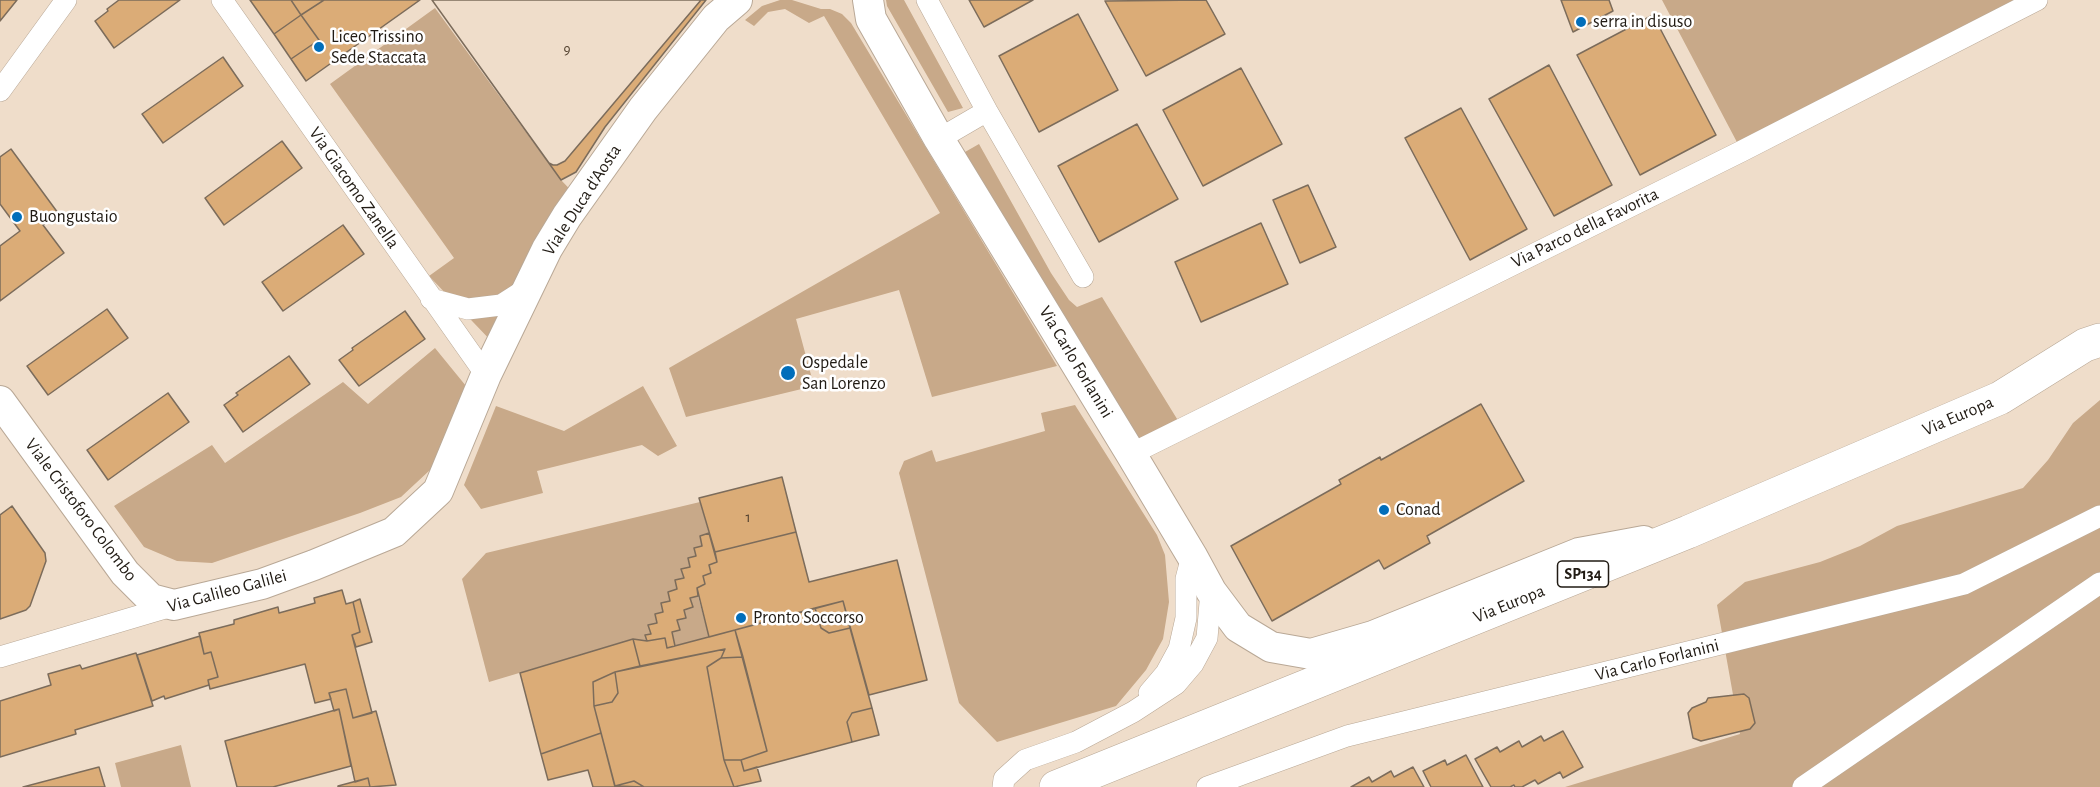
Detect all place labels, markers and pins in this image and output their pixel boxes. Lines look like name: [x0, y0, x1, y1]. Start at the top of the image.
place label: serra in disuso: [1593, 11, 1692, 33]
marker: serra in disuso: [1574, 15, 1588, 29]
place label: Liceo Trissino Sede Staccata: [331, 26, 427, 68]
marker: Liceo Trissino Sede Staccata: [312, 40, 326, 54]
place label: Buongustaio: [29, 206, 118, 228]
marker: Buongustaio: [10, 210, 24, 224]
place label: Ospedale San Lorenzo: [802, 352, 886, 394]
marker: Ospedale San Lorenzo: [779, 364, 797, 382]
place label: Conad: [1396, 499, 1441, 521]
marker: Conad: [1377, 503, 1391, 517]
place label: Pronto Soccorso: [753, 607, 864, 629]
marker: Pronto Soccorso: [734, 611, 748, 625]

